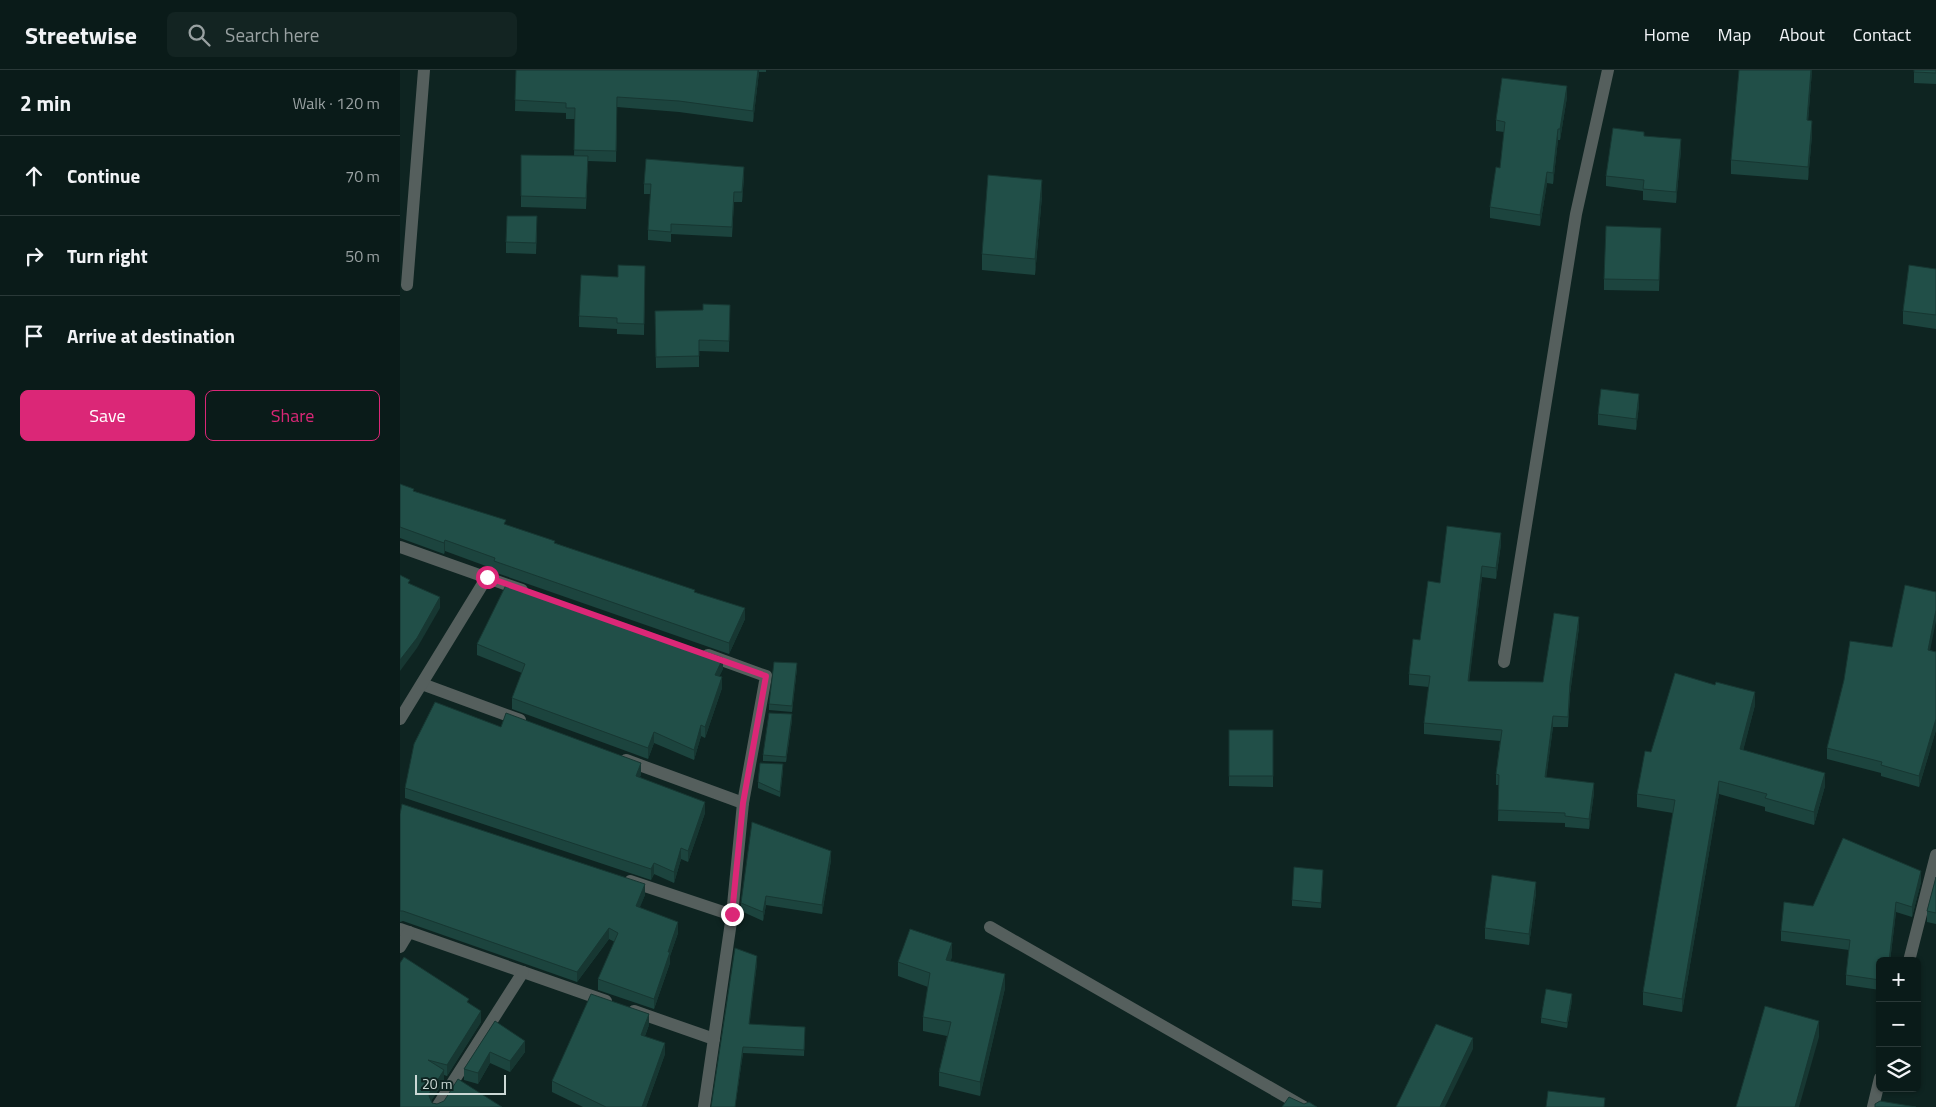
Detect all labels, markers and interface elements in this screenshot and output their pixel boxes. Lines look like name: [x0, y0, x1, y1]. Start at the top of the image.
search box: [167, 12, 517, 57]
text: Streetwise: [25, 17, 137, 53]
text: Search here: [225, 20, 319, 49]
icon: search: [185, 21, 213, 49]
text: Home: [1644, 21, 1690, 48]
text: Map: [1718, 21, 1751, 48]
text: About: [1779, 21, 1825, 48]
text: Contact: [1853, 21, 1911, 48]
text: 2 min: [20, 87, 71, 119]
text: Walk · 120 m: [292, 91, 380, 115]
text: Continue: [67, 161, 140, 190]
icon: ahead: [20, 162, 48, 190]
text: 70 m: [345, 164, 380, 188]
text: Turn right: [67, 241, 148, 270]
icon: right: [20, 242, 48, 270]
text: 50 m: [345, 244, 380, 268]
text: Arrive at destination: [67, 321, 235, 350]
icon: arrive: [20, 322, 48, 350]
button: Save: [20, 390, 195, 441]
button: Share: [205, 390, 380, 441]
route start: [476, 566, 499, 589]
route end: [721, 903, 744, 926]
map controls: [1876, 957, 1921, 1092]
button: +: [1876, 957, 1921, 1002]
button: −: [1876, 1002, 1921, 1047]
button: layers: [1876, 1047, 1921, 1092]
scale bar: [415, 1072, 506, 1095]
text: 20 m: [422, 1073, 452, 1094]

